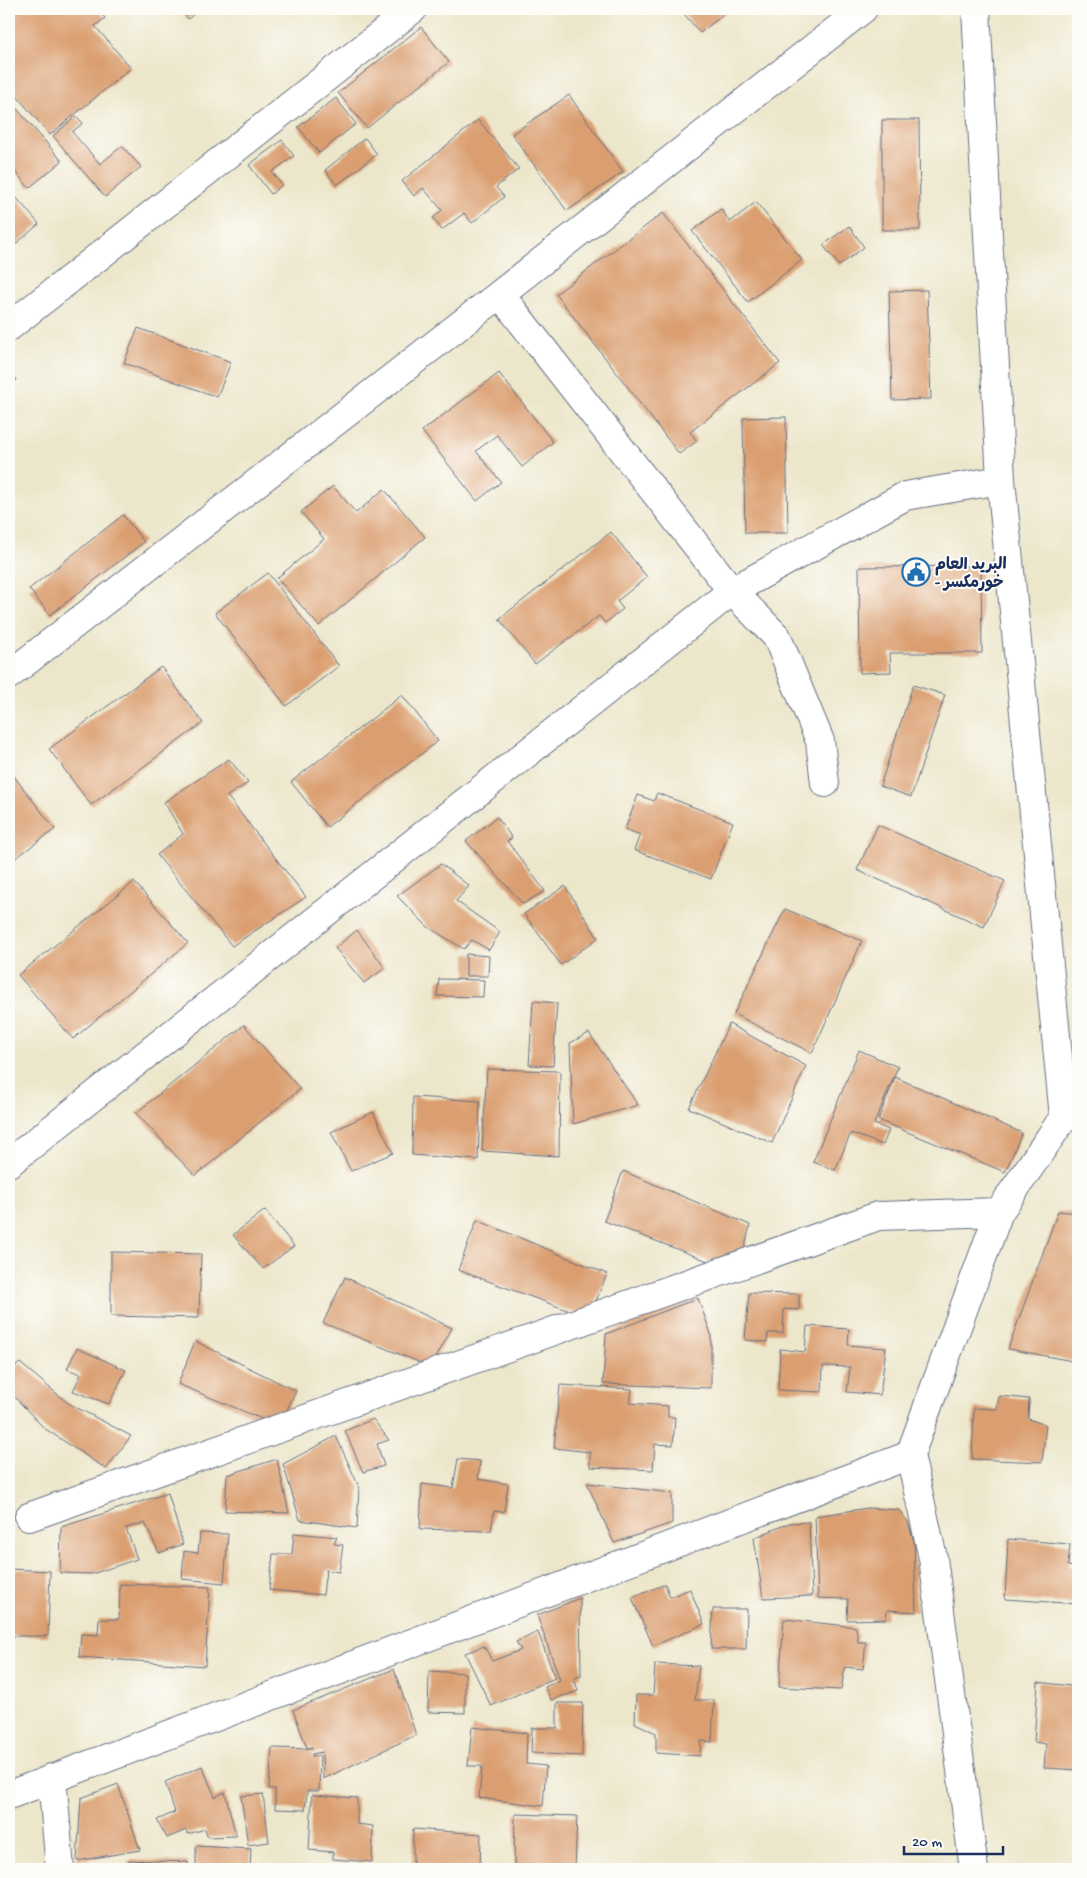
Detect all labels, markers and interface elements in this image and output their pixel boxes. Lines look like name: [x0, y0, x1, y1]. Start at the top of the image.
place label: البريد العام - خورمكسر: [935, 556, 1007, 594]
public building icon: البريد العام - خورمكسر: [901, 557, 931, 587]
scale bar: [904, 1823, 1003, 1855]
text: 20 m: [912, 1834, 942, 1852]

